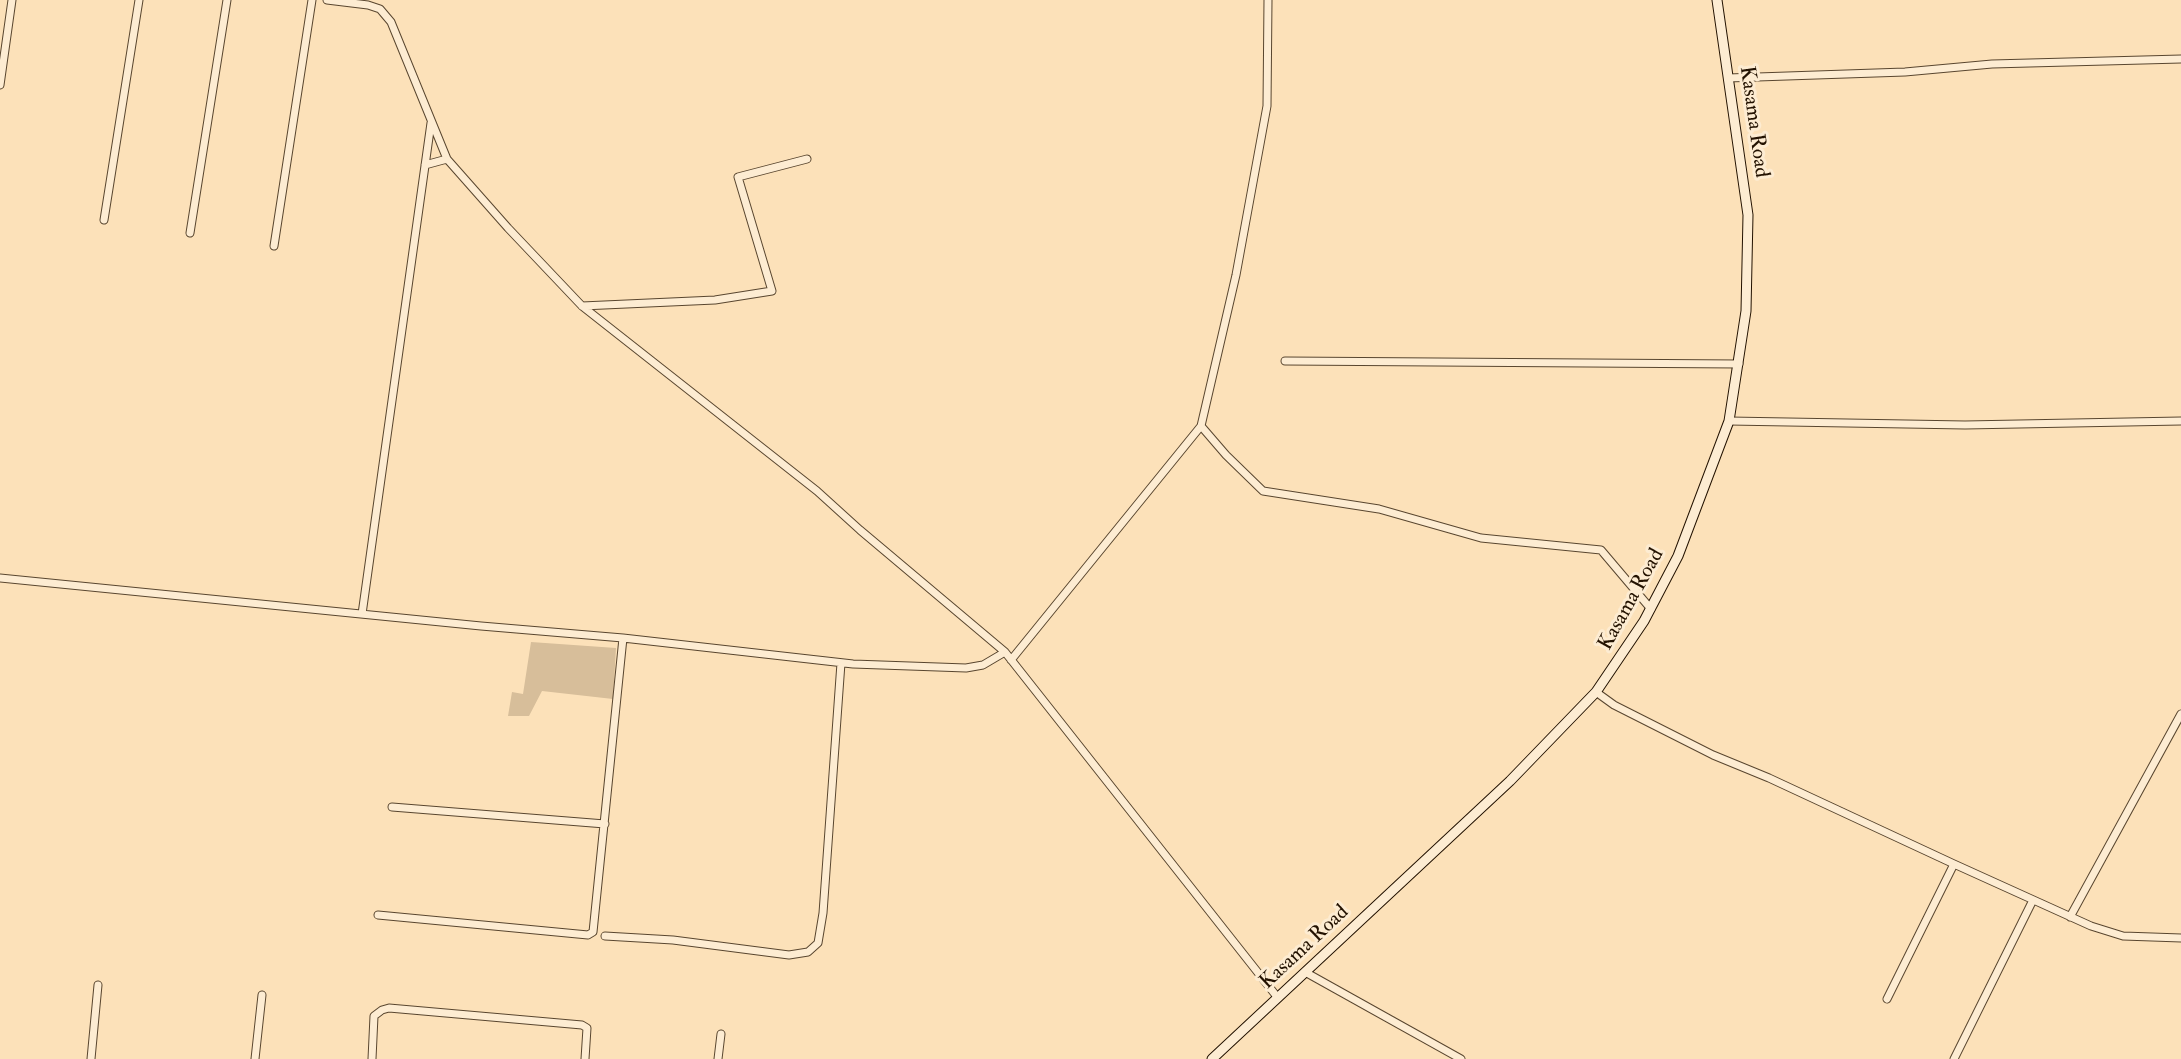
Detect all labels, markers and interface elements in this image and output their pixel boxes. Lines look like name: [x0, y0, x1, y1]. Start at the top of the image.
street label: Kasama Road: [1733, 65, 1773, 179]
street label: Kasama Road: [1594, 545, 1670, 655]
street label: Kasama Road: [1255, 900, 1355, 996]

